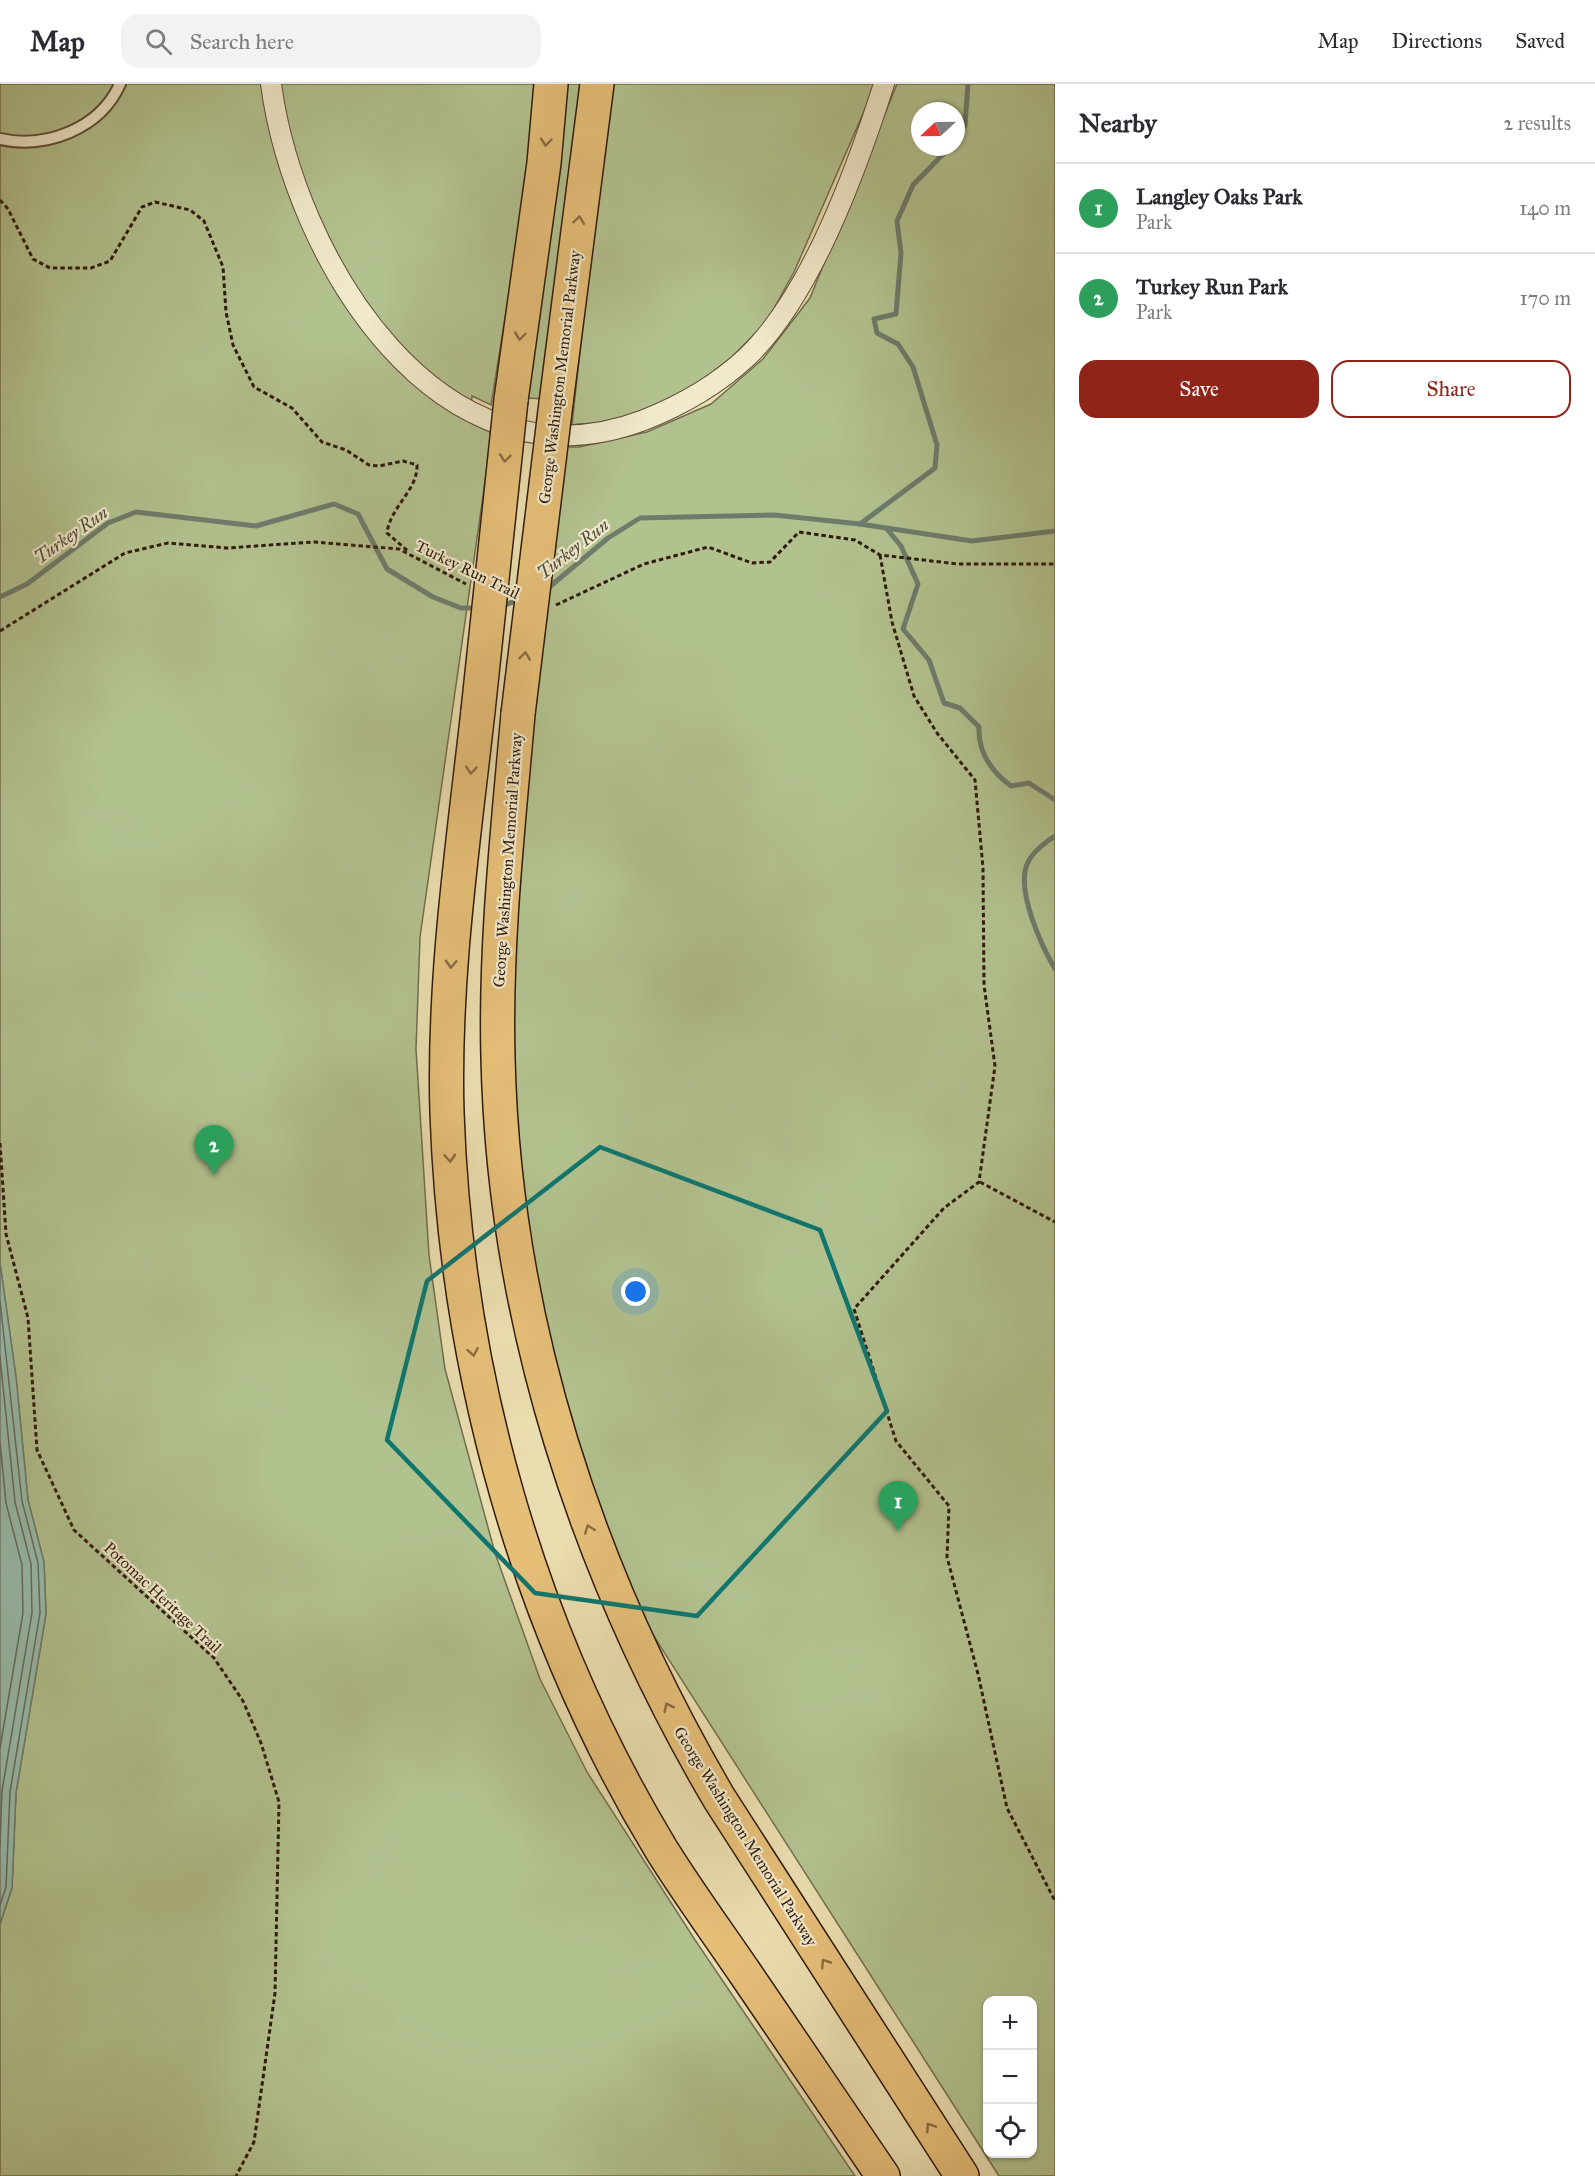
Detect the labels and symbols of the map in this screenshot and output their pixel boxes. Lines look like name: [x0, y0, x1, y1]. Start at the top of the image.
north arrow: [911, 102, 965, 156]
one-way arrow: [540, 138, 553, 147]
one-way arrow: [572, 215, 585, 224]
street label: George Washington Memorial Parkway: [535, 249, 586, 505]
one-way arrow: [515, 331, 527, 340]
one-way arrow: [499, 454, 512, 463]
water label: Turkey Run: [30, 501, 113, 568]
water label: Turkey Run: [533, 514, 614, 584]
street label: Turkey Run Trail: [413, 536, 524, 603]
one-way arrow: [518, 651, 531, 661]
street label: George Washington Memorial Parkway: [489, 732, 527, 988]
one-way arrow: [465, 765, 478, 774]
one-way arrow: [445, 959, 458, 968]
pin: 2: [194, 1126, 234, 1175]
one-way arrow: [443, 1154, 456, 1163]
your location: [621, 1277, 650, 1306]
one-way arrow: [466, 1347, 479, 1357]
pin: 1: [878, 1482, 918, 1531]
one-way arrow: [584, 1524, 596, 1535]
street label: Potomac Heritage Trail: [99, 1538, 226, 1658]
one-way arrow: [664, 1703, 675, 1713]
street label: George Washington Memorial Parkway: [669, 1723, 822, 1951]
one-way arrow: [820, 1959, 832, 1969]
one-way arrow: [926, 2123, 937, 2134]

